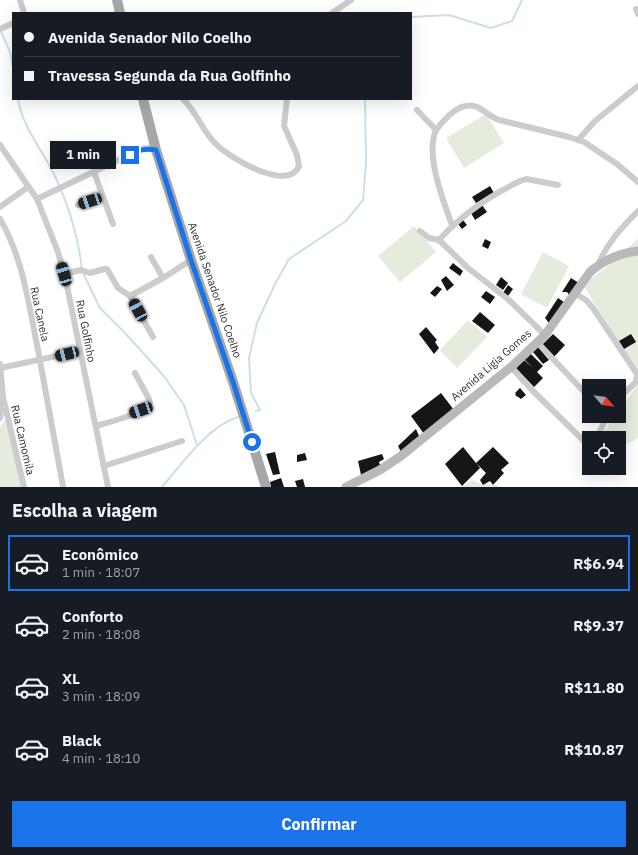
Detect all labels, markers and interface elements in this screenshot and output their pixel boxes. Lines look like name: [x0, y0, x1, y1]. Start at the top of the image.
text: Avenida Senador Nilo Coelho: [48, 28, 251, 47]
text: Travessa Segunda da Rua Golfinho: [48, 66, 291, 85]
callout: 1 min: [50, 141, 116, 169]
text: 1 min: [66, 146, 100, 163]
route end: [121, 146, 139, 164]
car: [77, 192, 103, 210]
street label: Avenida Senador Nilo Coelho: [185, 220, 245, 360]
car: [55, 261, 73, 287]
street label: Rua Canela: [27, 285, 53, 343]
car: [127, 297, 149, 323]
street label: Rua Golfinho: [73, 299, 99, 363]
street label: Avenida Ligia Gomes: [448, 326, 534, 404]
car: [54, 345, 80, 363]
north arrow: [582, 379, 626, 423]
map controls: [582, 379, 626, 475]
car: [128, 400, 154, 420]
street label: Rua Camomila: [8, 404, 38, 476]
button: locate: [582, 431, 626, 475]
route start: [243, 433, 261, 451]
text: Escolha a viagem: [12, 499, 158, 522]
icon: car: [14, 545, 50, 581]
text: Econômico: [62, 545, 138, 564]
text: R$6.94: [573, 554, 624, 573]
text: 1 min · 18:07: [62, 564, 140, 581]
icon: car: [14, 607, 50, 643]
text: Conforto: [62, 607, 123, 626]
text: R$9.37: [573, 616, 624, 635]
text: 2 min · 18:08: [62, 626, 140, 643]
icon: car: [14, 669, 50, 705]
text: XL: [62, 669, 80, 688]
text: R$11.80: [564, 678, 624, 697]
text: 3 min · 18:09: [62, 688, 140, 705]
icon: car: [14, 731, 50, 767]
text: Black: [62, 731, 102, 750]
text: R$10.87: [564, 740, 624, 759]
text: 4 min · 18:10: [62, 750, 140, 767]
button: Confirmar: [12, 801, 626, 847]

